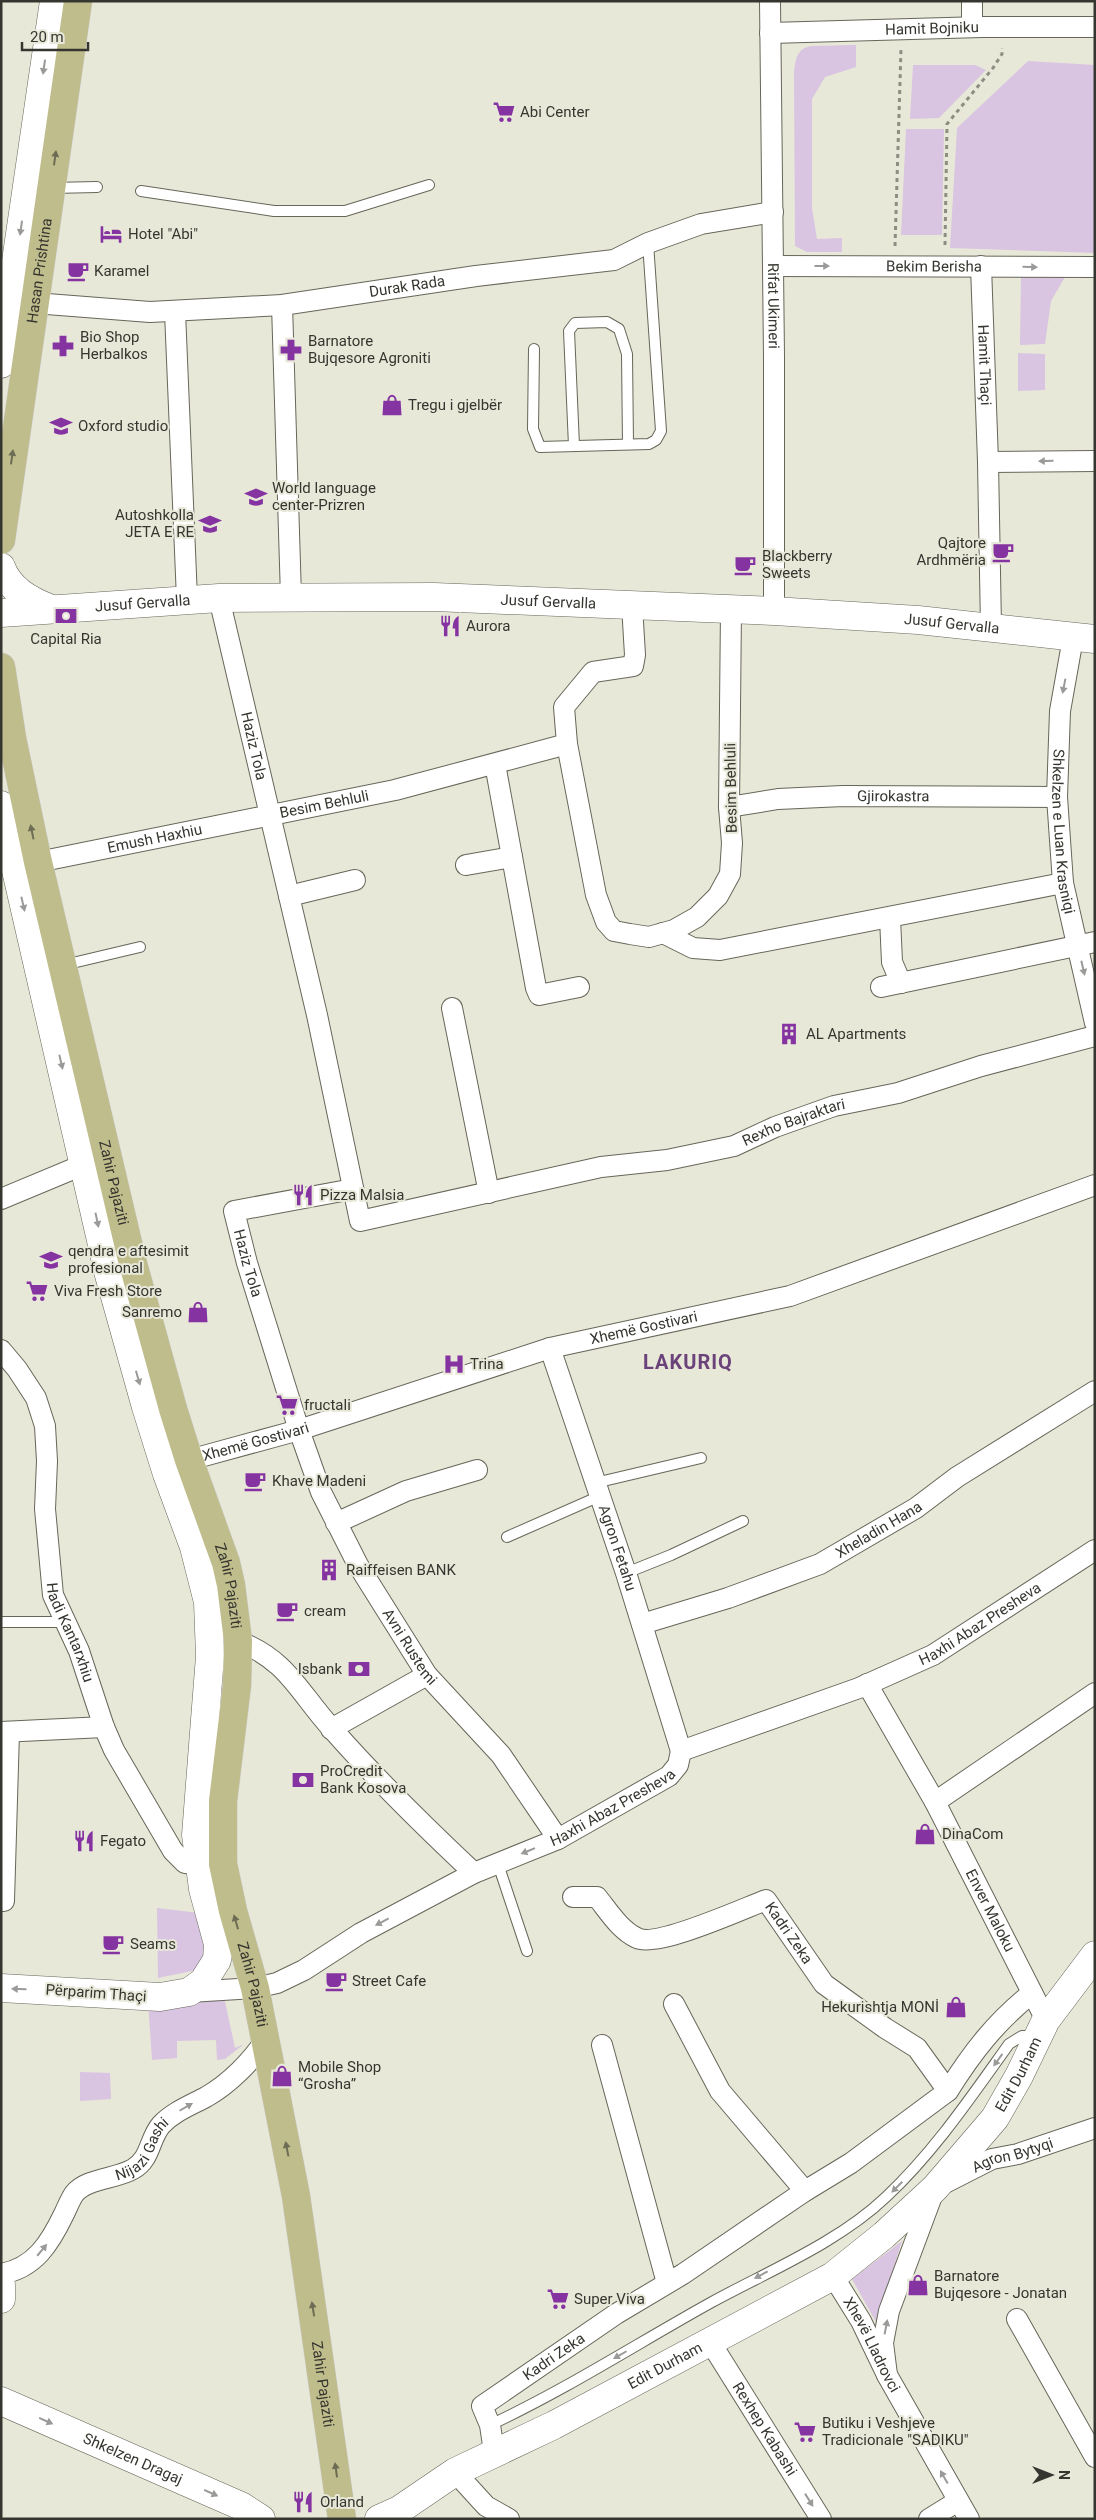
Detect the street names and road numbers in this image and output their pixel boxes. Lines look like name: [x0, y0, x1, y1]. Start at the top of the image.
street label: Hamit Bojniku: [885, 18, 979, 39]
street label: Hasan Prishtina: [23, 217, 56, 325]
street label: Bekim Berisha: [886, 257, 982, 276]
street label: Rifat Ukimeri: [764, 263, 783, 349]
street label: Durak Rada: [368, 272, 446, 301]
street label: Hamit Thaçi: [974, 324, 995, 406]
street label: Jusuf Gervalla: [94, 591, 191, 616]
street label: Jusuf Gervalla: [500, 591, 597, 613]
street label: Jusuf Gervalla: [903, 610, 1000, 638]
street label: Haziz Tola: [237, 710, 270, 782]
street label: Besim Behluli: [721, 743, 741, 833]
street label: Shkelzen e Luan Krasniqi: [1048, 749, 1079, 916]
street label: Besim Behluli: [278, 787, 370, 822]
street label: Gjirokastra: [857, 787, 930, 805]
street label: Emush Haxhiu: [106, 820, 204, 857]
street label: Rexho Bajraktari: [739, 1095, 847, 1150]
street label: Zahir Pajaziti: [95, 1138, 132, 1227]
street label: Haziz Tola: [230, 1227, 266, 1299]
street label: Xhemë Gostivari: [588, 1307, 699, 1348]
street label: Xhemë Gostivari: [200, 1418, 311, 1465]
street label: Xheladin Hana: [832, 1498, 926, 1562]
street label: Agron Fetahu: [595, 1503, 640, 1593]
street label: Zahir Pajaziti: [211, 1541, 245, 1630]
street label: Haxhi Abaz Presheva: [916, 1579, 1044, 1669]
street label: Hadi Kantarxhiu: [43, 1582, 98, 1684]
street label: Avni Rustemi: [379, 1605, 441, 1689]
street label: Haxhi Abaz Presheva: [547, 1766, 680, 1850]
street label: Enver Maloku: [962, 1866, 1019, 1955]
street label: Kadri Zeka: [761, 1899, 816, 1967]
street label: Zahir Pajaziti: [233, 1940, 271, 2029]
street label: Përparim Thaçi: [45, 1980, 147, 2006]
street label: Edit Durham: [991, 2034, 1045, 2115]
street label: Nijazi Gashi: [113, 2113, 172, 2184]
street label: Agron Bytyqi: [969, 2134, 1056, 2177]
street label: Xhevë Lladrovci: [839, 2294, 904, 2396]
street label: Kadri Zeka: [519, 2329, 588, 2384]
street label: Edit Durham: [625, 2338, 705, 2393]
street label: Zahir Pajaziti: [308, 2340, 338, 2428]
street label: Rexhep Kabashi: [729, 2379, 801, 2479]
street label: Shkelzen Dragaj: [80, 2429, 185, 2488]

